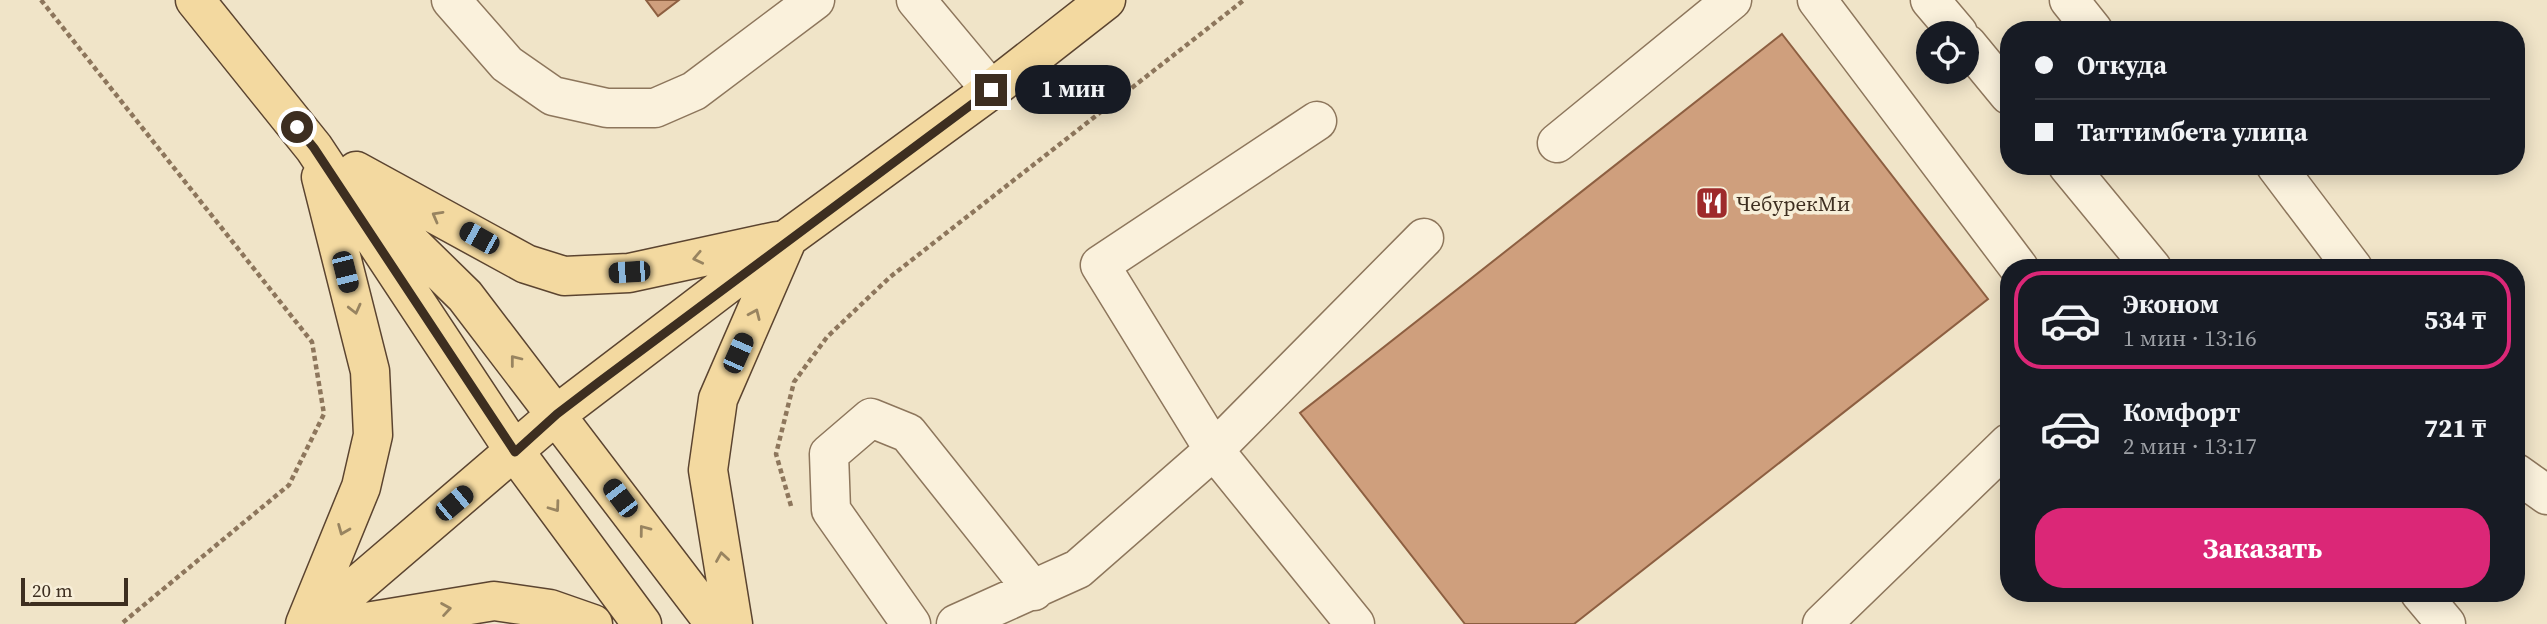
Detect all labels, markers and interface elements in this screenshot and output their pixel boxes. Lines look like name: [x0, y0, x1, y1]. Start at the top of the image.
map controls: [1916, 21, 1979, 84]
button: locate: [1916, 21, 1979, 84]
text: Откуда: [2077, 47, 2167, 83]
callout: 1 мин: [1016, 66, 1131, 114]
text: 1 мин: [1041, 73, 1105, 105]
route end: [975, 74, 1007, 106]
route start: [281, 111, 313, 143]
text: Таттимбета улица: [2077, 114, 2308, 150]
restaurant icon: ЧебурекМи: [1693, 184, 1731, 222]
place label: ЧебурекМи: [1736, 189, 1850, 218]
one-way arrow: [432, 210, 444, 224]
car: [456, 219, 503, 257]
car: [330, 249, 361, 295]
one-way arrow: [692, 249, 704, 264]
car: [608, 260, 651, 284]
text: Эконом: [2123, 286, 2219, 322]
icon: car: [2039, 289, 2102, 352]
text: 534 ₸: [2424, 302, 2486, 338]
one-way arrow: [346, 303, 361, 315]
one-way arrow: [747, 309, 761, 321]
text: 1 мин · 13:16: [2123, 322, 2257, 354]
car: [720, 330, 757, 376]
one-way arrow: [510, 355, 523, 368]
text: Комфорт: [2123, 394, 2240, 430]
icon: car: [2039, 397, 2102, 460]
text: 721 ₸: [2424, 410, 2486, 446]
text: 2 мин · 13:17: [2123, 430, 2257, 462]
car: [599, 475, 642, 521]
car: [432, 481, 477, 525]
one-way arrow: [547, 499, 559, 512]
button: Заказать: [2035, 508, 2490, 588]
one-way arrow: [338, 523, 352, 535]
one-way arrow: [640, 525, 653, 538]
one-way arrow: [715, 551, 730, 563]
scale bar: [21, 575, 128, 607]
text: 20 m: [32, 577, 73, 603]
one-way arrow: [440, 602, 452, 617]

